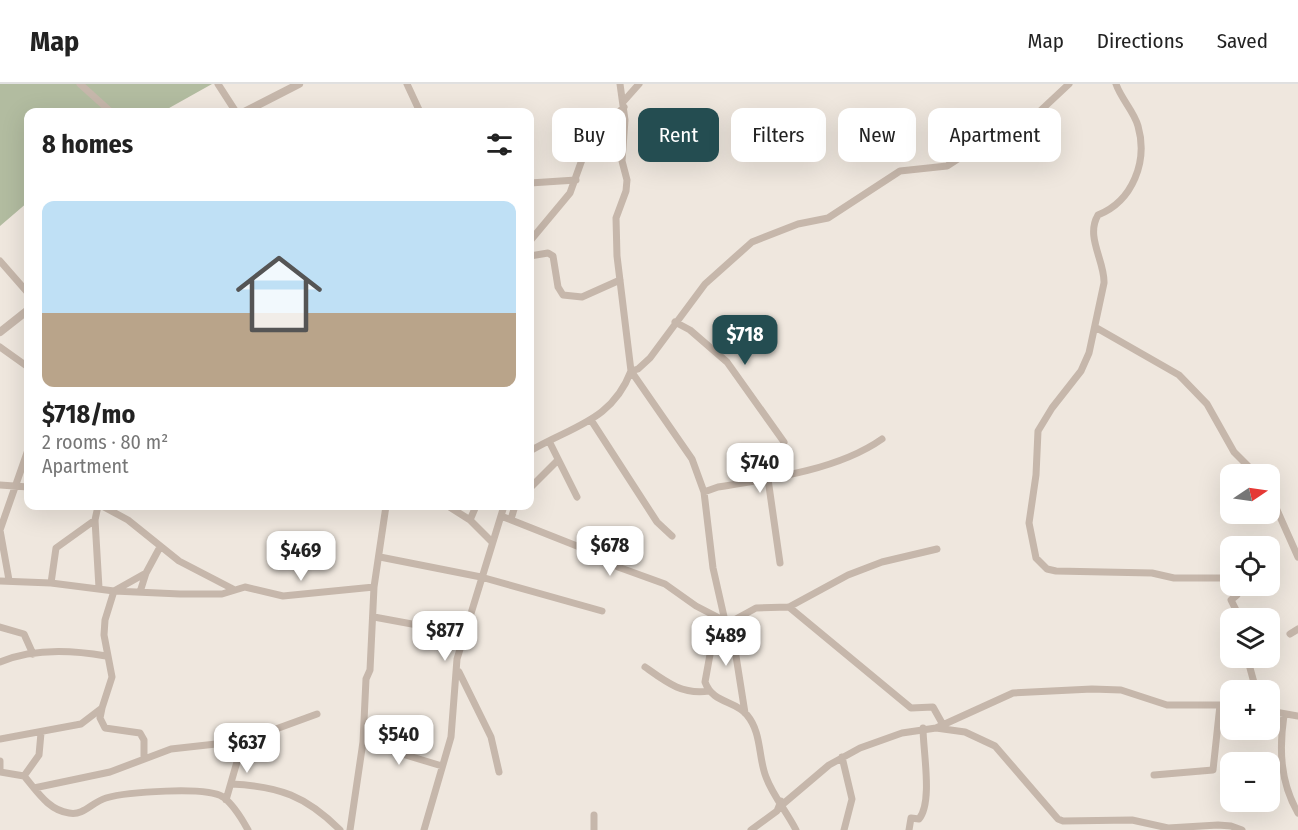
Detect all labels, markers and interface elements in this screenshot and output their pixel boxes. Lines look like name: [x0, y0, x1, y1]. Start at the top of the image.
text: Map: [30, 25, 79, 58]
text: Map: [1027, 28, 1064, 54]
text: Directions: [1097, 28, 1184, 54]
text: Saved: [1217, 28, 1268, 54]
chip: Buy: [552, 108, 626, 162]
chip: Rent: [638, 108, 719, 162]
chip: Filters: [731, 108, 826, 162]
chip: New: [838, 108, 916, 162]
chip: Apartment: [928, 108, 1061, 162]
icon: filters: [483, 128, 516, 161]
text: 8 homes: [42, 129, 133, 160]
icon: home: [225, 240, 333, 348]
pin: $718: [709, 315, 781, 366]
text: $718: [726, 322, 764, 346]
text: $718/mo: [42, 399, 135, 430]
text: 2 rooms · 80 m²: [42, 430, 168, 454]
pin: $740: [724, 443, 796, 494]
text: $740: [741, 450, 779, 474]
text: Apartment: [42, 454, 129, 478]
north arrow: [1220, 464, 1280, 524]
map controls: [1220, 464, 1280, 812]
pin: $678: [574, 526, 646, 577]
pin: $469: [265, 531, 337, 582]
text: $678: [591, 533, 629, 557]
button: locate: [1220, 536, 1280, 596]
text: $469: [281, 538, 321, 562]
button: layers: [1220, 608, 1280, 668]
pin: $877: [409, 611, 481, 662]
pin: $489: [690, 616, 762, 667]
text: $877: [426, 618, 464, 642]
text: $489: [706, 623, 746, 647]
button: +: [1220, 680, 1280, 740]
pin: $540: [363, 715, 435, 766]
text: $540: [379, 722, 419, 746]
pin: $637: [211, 723, 283, 774]
text: $637: [228, 730, 266, 754]
button: −: [1220, 752, 1280, 812]

